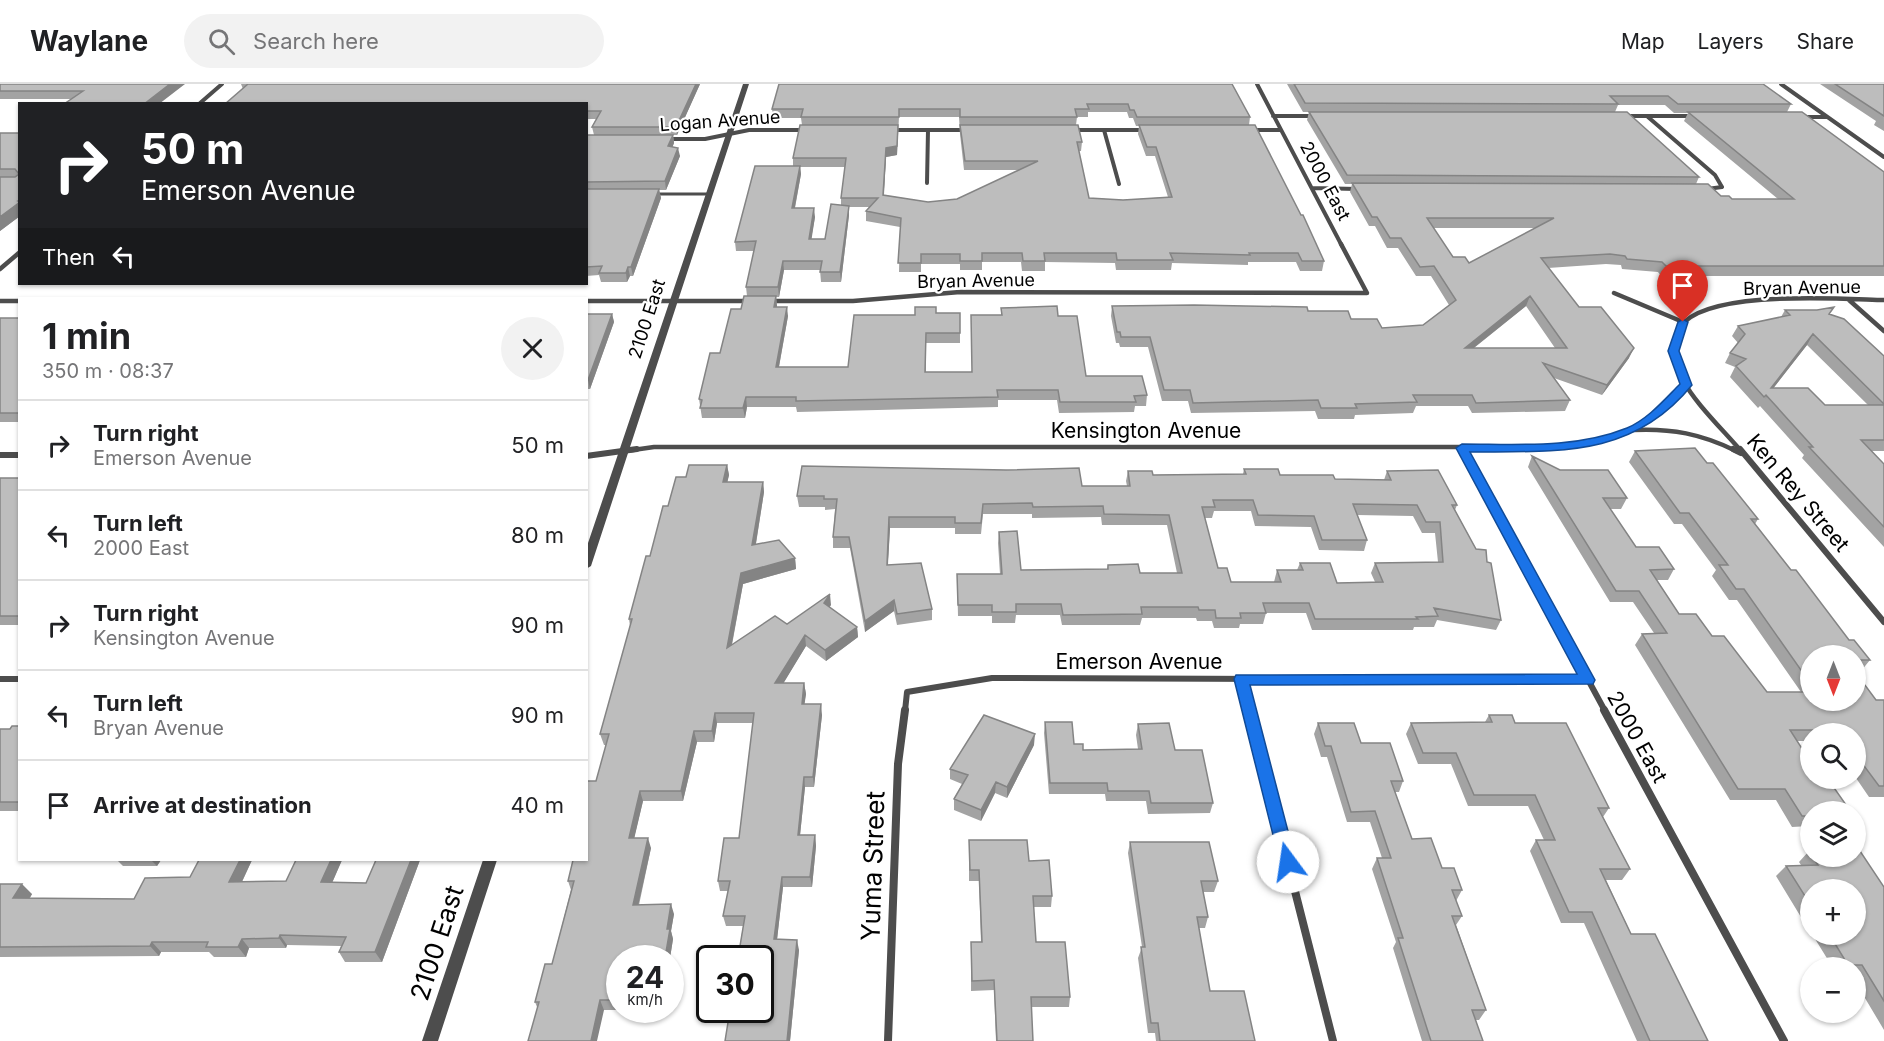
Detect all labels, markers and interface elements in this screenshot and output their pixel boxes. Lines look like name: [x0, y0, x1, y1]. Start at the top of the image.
search box: [184, 14, 604, 68]
text: Waylane: [30, 24, 148, 58]
icon: search: [205, 25, 238, 58]
text: Search here: [253, 28, 379, 54]
text: Map: [1621, 29, 1665, 54]
text: Layers: [1698, 29, 1764, 54]
text: Share: [1797, 29, 1854, 54]
street label: Logan Avenue: [659, 106, 781, 135]
text: 50 m: [141, 123, 244, 174]
icon: right: [42, 126, 120, 204]
street label: 2000 East: [1296, 138, 1355, 224]
text: Emerson Avenue: [141, 174, 356, 207]
icon: left: [107, 240, 140, 273]
text: Then: [42, 244, 95, 270]
pin: [1657, 260, 1708, 322]
street label: Bryan Avenue: [917, 269, 1035, 292]
icon: arrive: [1666, 269, 1699, 302]
street label: 2100 East: [624, 276, 669, 361]
street label: Bryan Avenue: [1743, 276, 1861, 299]
text: 1 min: [42, 314, 131, 358]
button: close: [501, 317, 564, 380]
text: 350 m · 08:37: [42, 359, 174, 383]
street label: Kensington Avenue: [1051, 418, 1241, 443]
text: Turn right: [93, 420, 199, 446]
icon: right: [42, 429, 75, 462]
street label: Ken Rey Street: [1742, 429, 1855, 557]
text: 50 m: [511, 432, 564, 458]
text: Emerson Avenue: [93, 446, 252, 470]
text: Turn left: [93, 510, 183, 536]
icon: left: [42, 519, 75, 552]
text: 80 m: [511, 522, 564, 548]
text: 2000 East: [93, 536, 189, 560]
text: Turn right: [93, 600, 199, 626]
icon: right: [42, 609, 75, 642]
text: 90 m: [511, 612, 564, 638]
text: Kensington Avenue: [93, 626, 275, 650]
north arrow: [1800, 645, 1866, 711]
map controls: [1800, 645, 1866, 1023]
street label: Emerson Avenue: [1056, 649, 1222, 674]
street label: 2000 East: [1602, 687, 1673, 787]
text: Turn left: [93, 690, 183, 716]
icon: left: [42, 699, 75, 732]
text: 90 m: [511, 702, 564, 728]
text: Bryan Avenue: [93, 716, 224, 740]
button: search: [1800, 723, 1866, 789]
icon: arrive: [42, 789, 75, 822]
street label: Yuma Street: [854, 790, 891, 942]
text: Arrive at destination: [93, 792, 312, 818]
text: 40 m: [510, 792, 564, 818]
button: layers: [1800, 801, 1866, 867]
position arrow: [1256, 830, 1320, 894]
button: +: [1800, 879, 1866, 945]
street label: 2100 East: [403, 881, 470, 1004]
speed limit sign: 30: [696, 945, 774, 1023]
button: −: [1800, 957, 1866, 1023]
text: 24: [626, 959, 664, 995]
text: km/h: [627, 990, 663, 1009]

